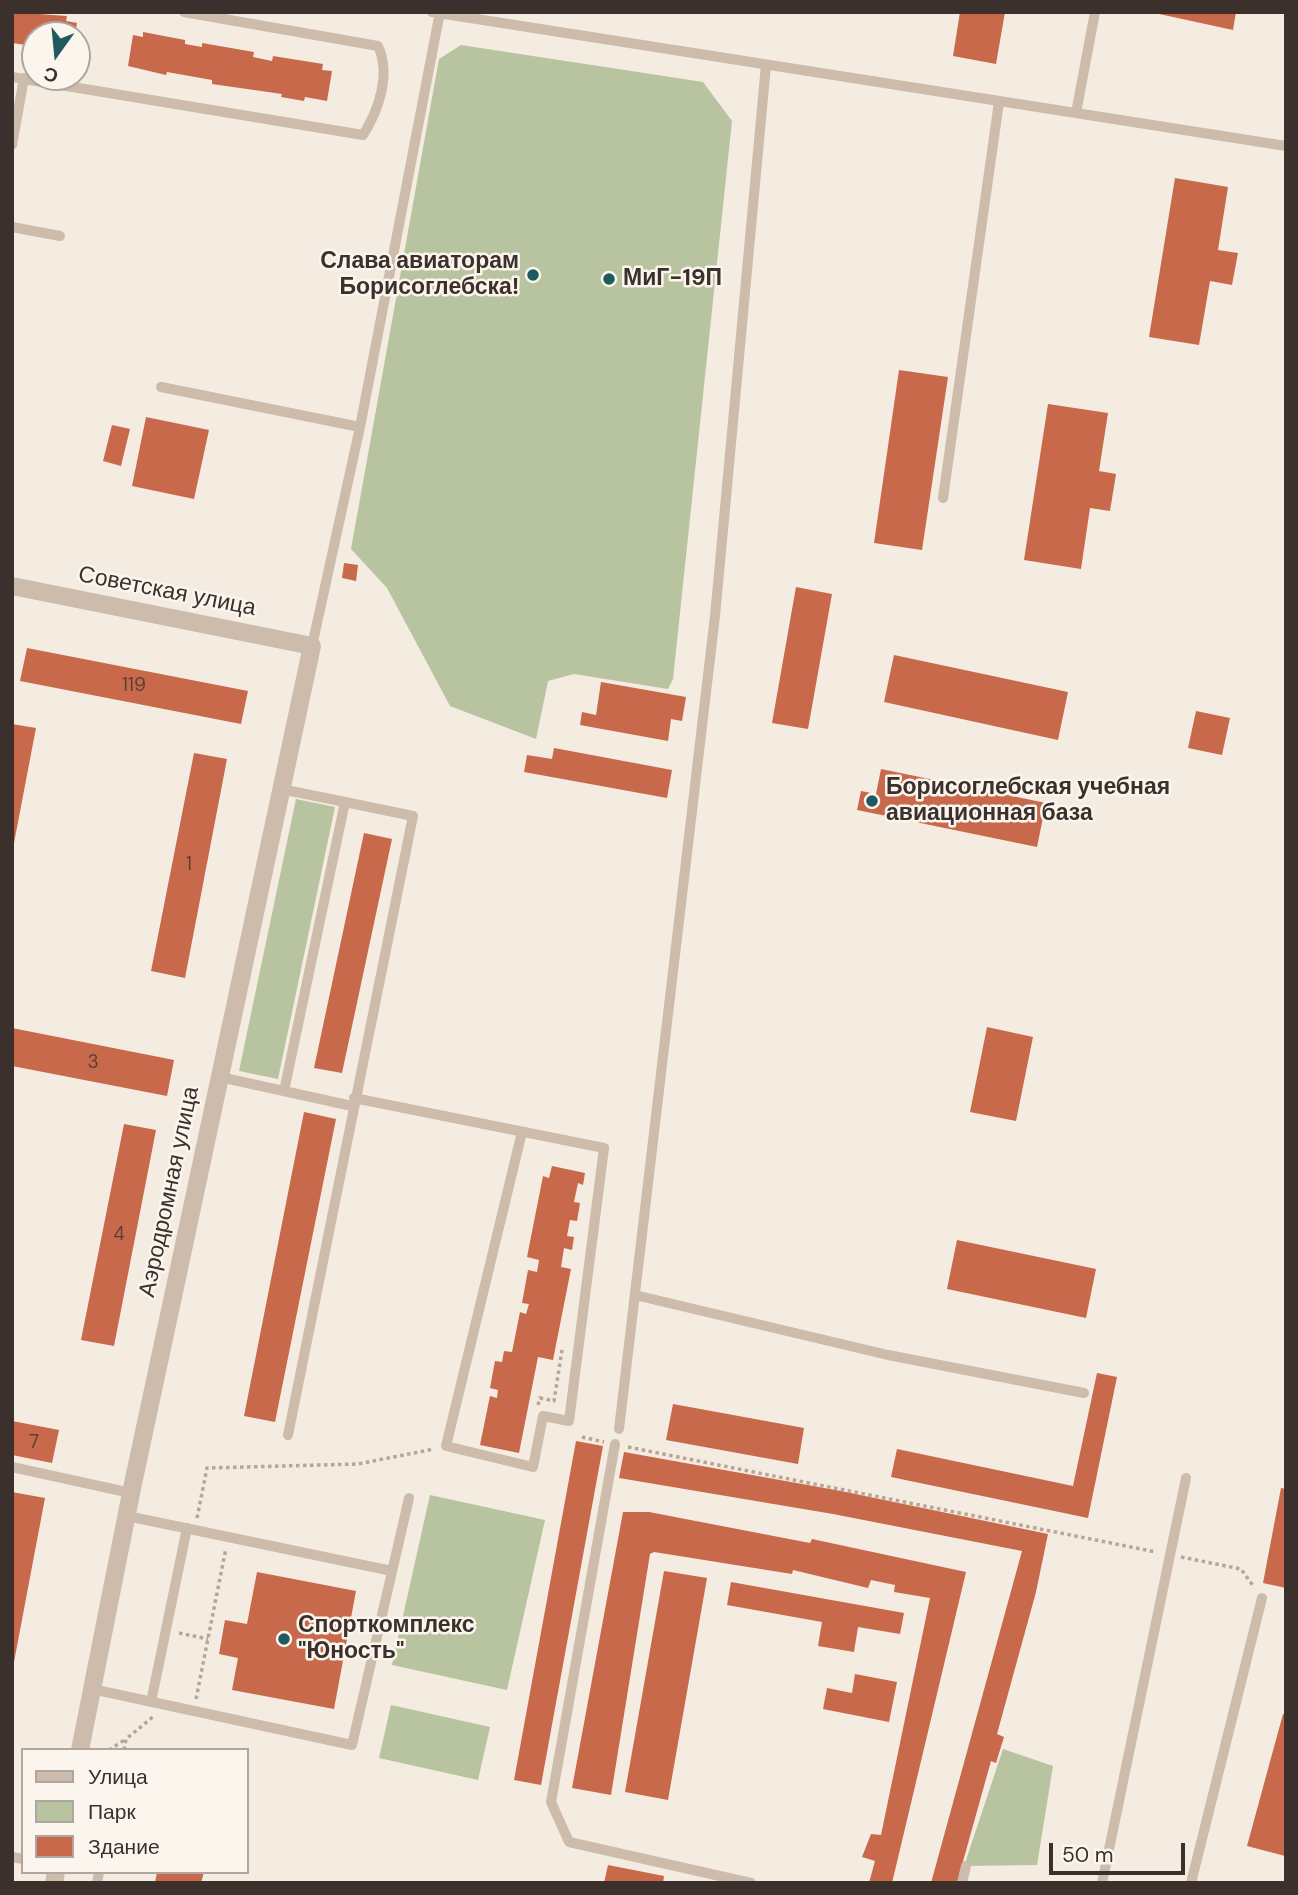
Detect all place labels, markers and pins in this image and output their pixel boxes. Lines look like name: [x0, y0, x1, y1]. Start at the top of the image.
place label: Слава авиаторам Борисоглебска!: [320, 248, 519, 302]
place label: МиГ-19П: [623, 265, 722, 293]
marker: Слава авиаторам Борисоглебска!: [525, 267, 541, 283]
marker: МиГ-19П: [601, 271, 617, 287]
place label: Борисоглебская учебная авиационная база: [886, 774, 1170, 828]
marker: Борисоглебская учебная авиационная база: [864, 793, 880, 809]
place label: Спорткомплекс "Юность": [298, 1612, 475, 1666]
marker: Спорткомплекс "Юность": [276, 1631, 292, 1647]

